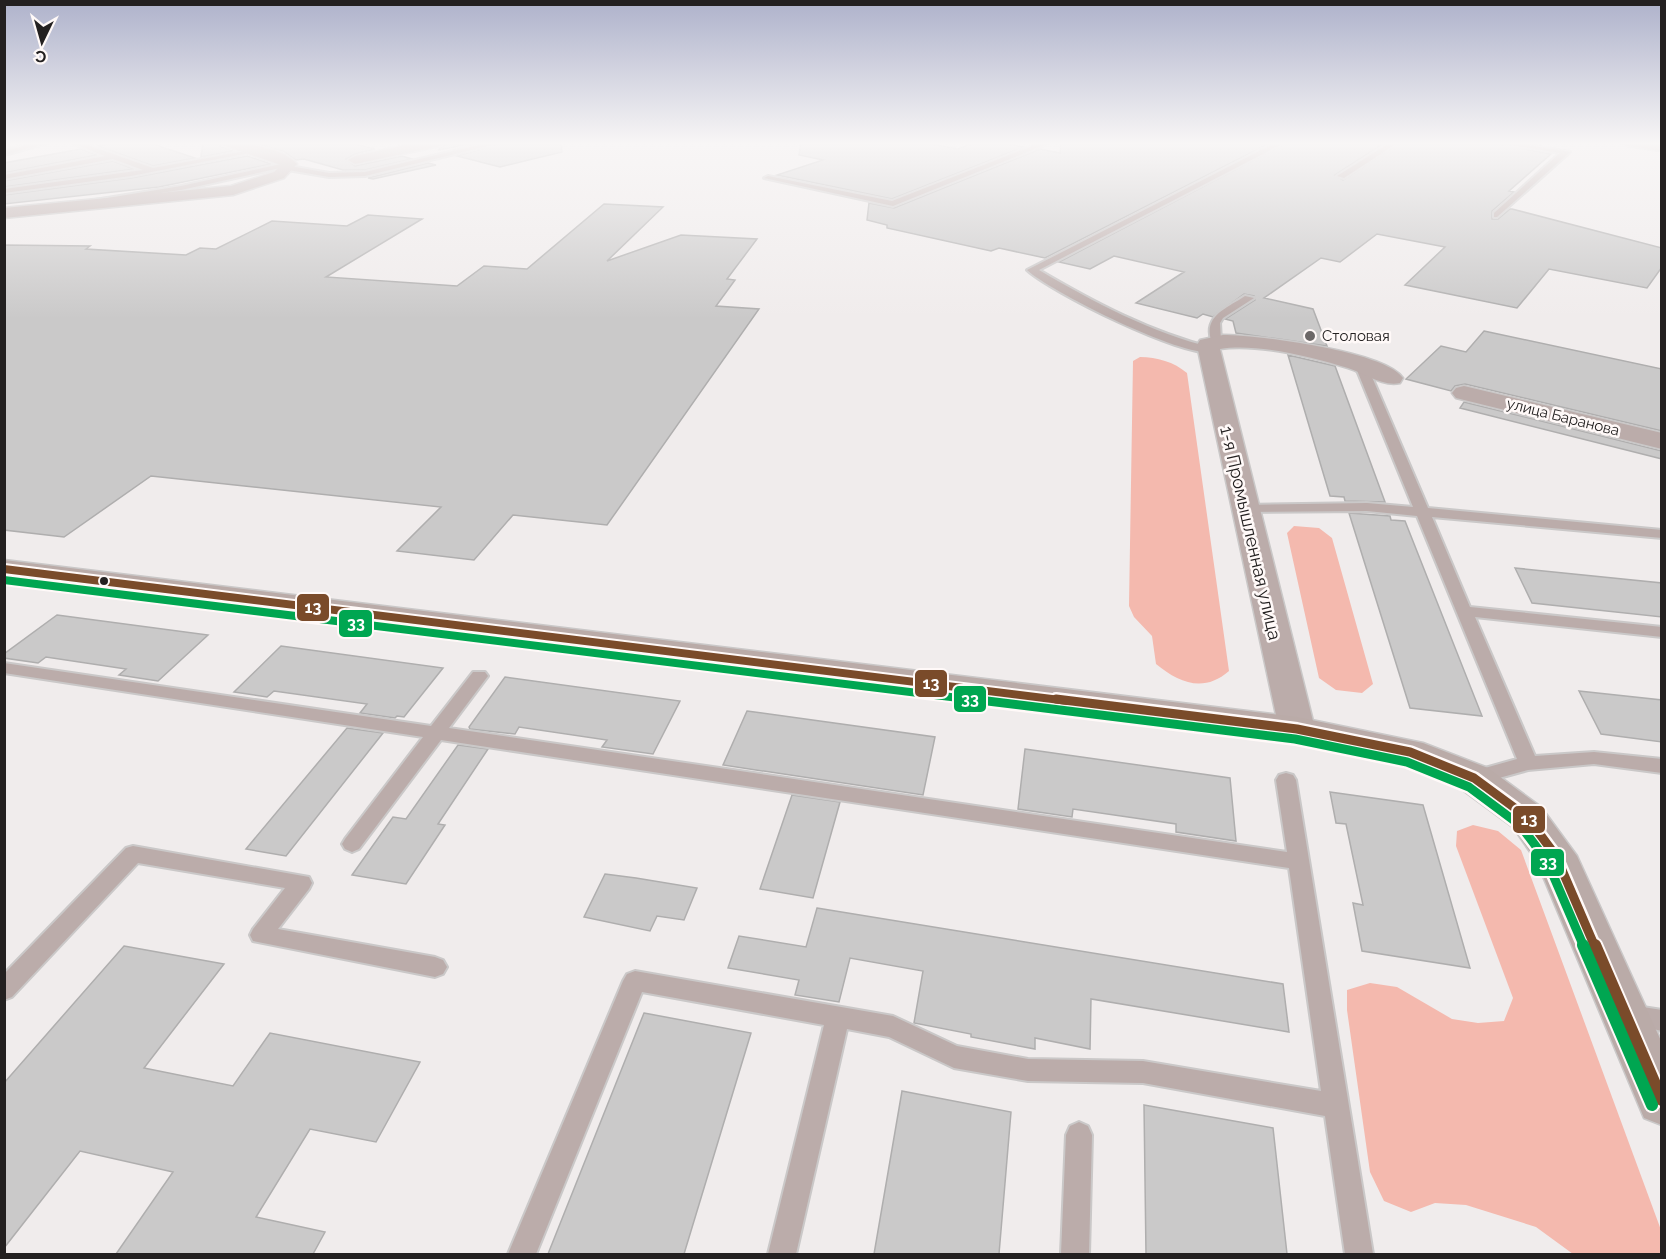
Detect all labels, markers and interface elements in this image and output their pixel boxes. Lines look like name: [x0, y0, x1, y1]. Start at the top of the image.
north arrow: [12, 12, 72, 72]
text: С: [34, 47, 47, 66]
place label: Столовая: [1322, 327, 1390, 345]
marker: Столовая: [1303, 329, 1317, 343]
street label: улица Баранова: [1505, 394, 1621, 440]
street label: 1-я Промышленная улица: [1216, 424, 1286, 642]
unlabelled marker: [98, 575, 110, 587]
line badge: 13: [296, 593, 330, 622]
text: 13: [305, 598, 321, 617]
line badge: 33: [338, 609, 373, 638]
text: 33: [347, 614, 365, 633]
line badge: 13: [914, 669, 948, 698]
text: 13: [923, 674, 939, 693]
line badge: 33: [953, 685, 987, 713]
text: 33: [961, 690, 979, 709]
line badge: 13: [1512, 805, 1546, 834]
text: 13: [1521, 810, 1537, 829]
line badge: 33: [1530, 848, 1565, 877]
text: 33: [1539, 853, 1557, 872]

